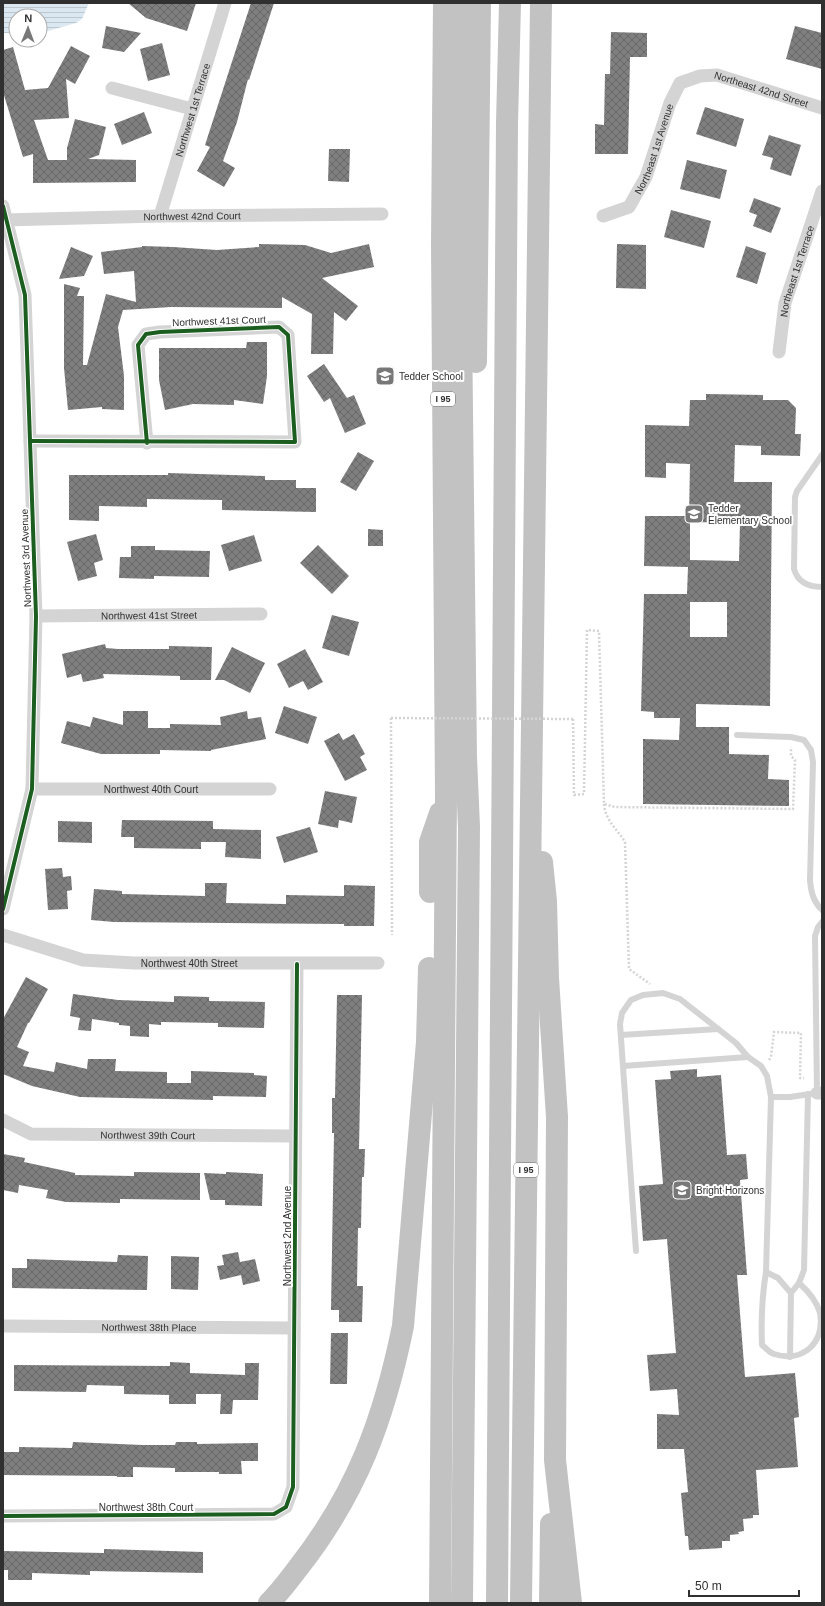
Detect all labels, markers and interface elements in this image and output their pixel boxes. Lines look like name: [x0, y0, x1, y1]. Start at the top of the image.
north arrow: [8, 8, 48, 48]
text: N: [24, 12, 32, 24]
street label: Northwest 1st Terrace: [173, 61, 212, 158]
street label: Northeast 42nd Street: [713, 69, 810, 109]
street label: Northeast 1st Avenue: [632, 102, 675, 196]
street label: Northwest 42nd Court: [143, 210, 241, 222]
street label: Northeast 1st Terrace: [778, 224, 816, 318]
street label: Northwest 41st Court: [172, 314, 266, 328]
school or university icon: Tedder School: [374, 365, 396, 387]
place label: Tedder School: [399, 371, 463, 382]
road number: I 95: [431, 392, 455, 406]
school or university icon: Tedder Elementary School: [683, 503, 705, 525]
place label: Tedder Elementary School: [708, 503, 792, 526]
street label: Northwest 3rd Avenue: [19, 508, 33, 607]
street label: Northwest 41st Street: [101, 609, 197, 621]
street label: Northwest 40th Court: [104, 784, 199, 795]
street label: Northwest 40th Street: [141, 958, 238, 969]
street label: Northwest 39th Court: [100, 1129, 195, 1141]
road number: I 95: [514, 1163, 538, 1177]
school or university icon: Bright Horizons: [671, 1179, 693, 1201]
street label: Northwest 2nd Avenue: [282, 1185, 293, 1286]
place label: Bright Horizons: [696, 1185, 764, 1196]
street label: Northwest 38th Place: [101, 1321, 197, 1333]
street label: Northwest 38th Court: [99, 1502, 193, 1513]
scale bar: [689, 1572, 799, 1598]
text: 50 m: [695, 1579, 722, 1593]

